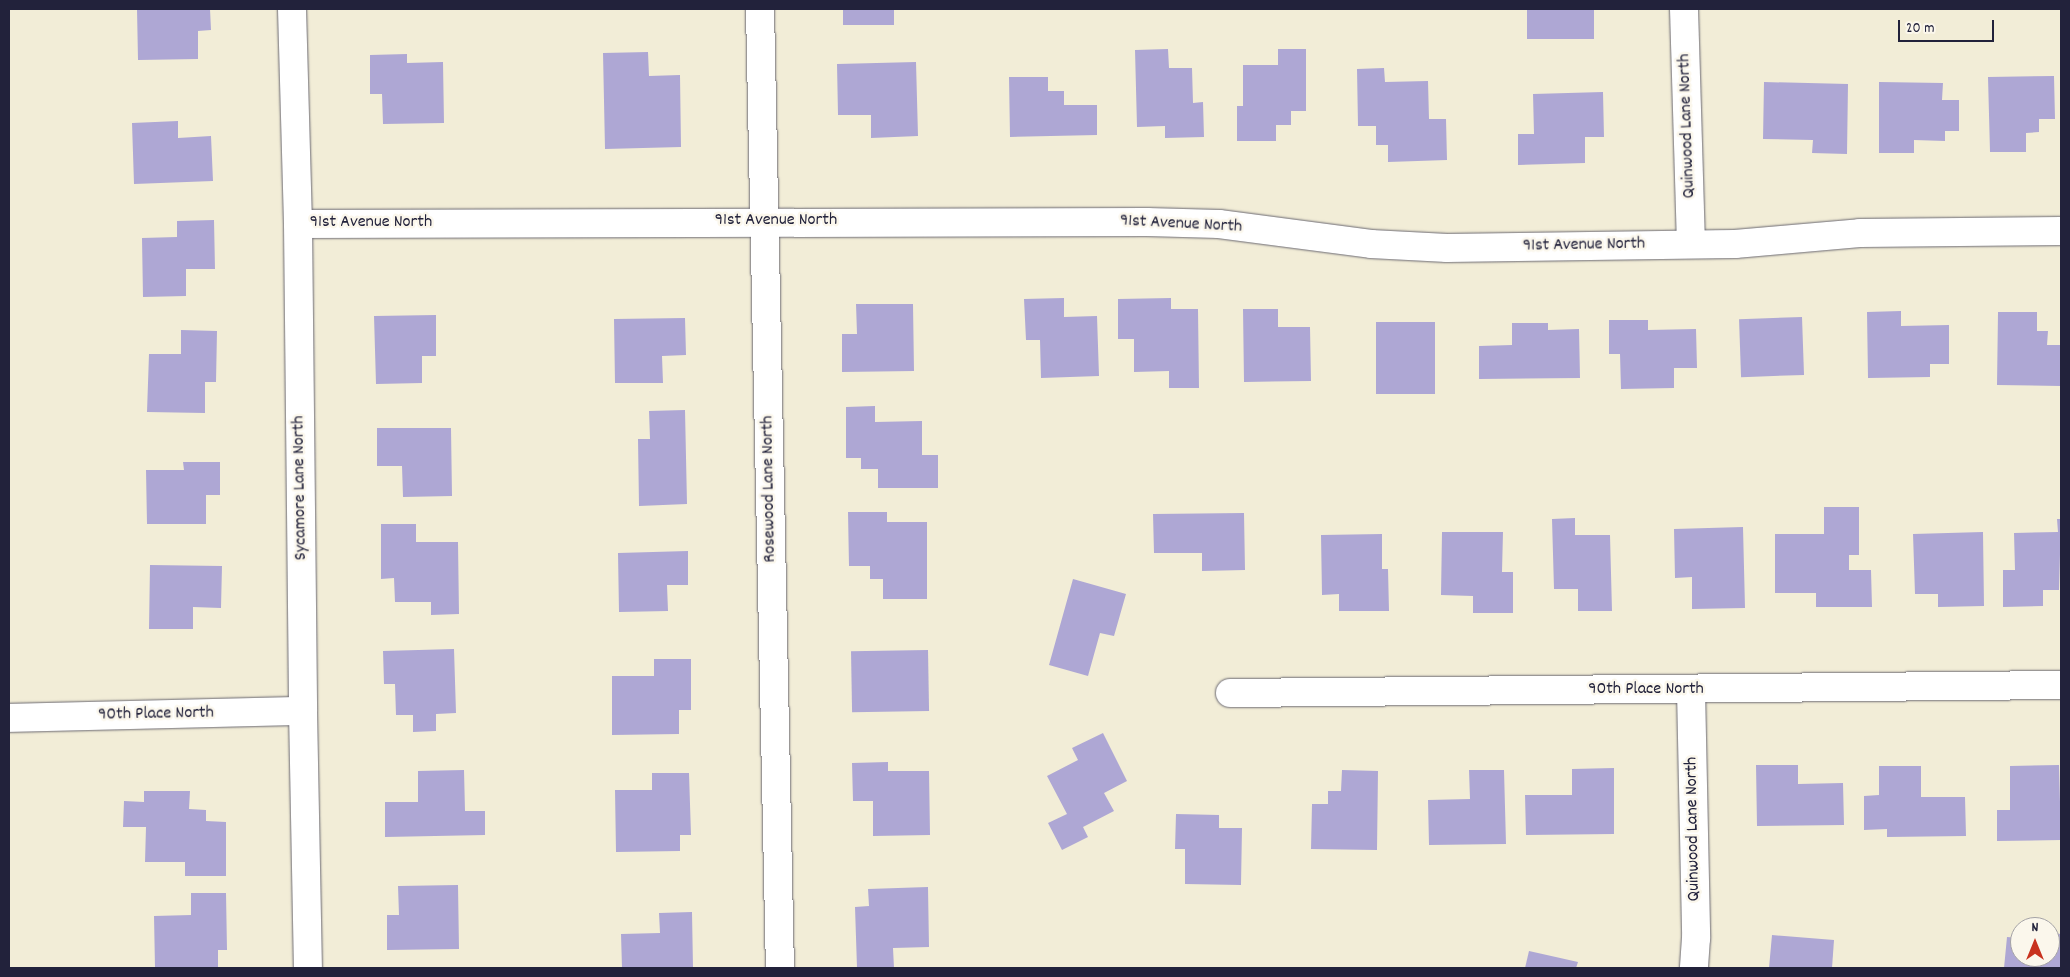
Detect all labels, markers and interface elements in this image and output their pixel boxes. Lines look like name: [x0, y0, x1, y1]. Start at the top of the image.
scale bar: [1900, 10, 1996, 42]
text: 20 m: [1906, 18, 1934, 40]
street label: Quinwood Lane North: [1675, 53, 1701, 199]
street label: 91st Avenue North: [715, 210, 837, 232]
street label: 91st Avenue North: [1119, 211, 1243, 239]
street label: 91st Avenue North: [310, 212, 432, 234]
street label: 91st Avenue North: [1523, 234, 1645, 258]
street label: Rosewood Lane North: [758, 415, 782, 563]
street label: Sycamore Lane North: [289, 416, 313, 560]
street label: 90th Place North: [1588, 679, 1704, 701]
street label: 90th Place North: [98, 703, 214, 727]
street label: Quinwood Lane North: [1682, 756, 1706, 902]
north arrow: [2010, 917, 2060, 967]
text: N: [2032, 918, 2038, 938]

